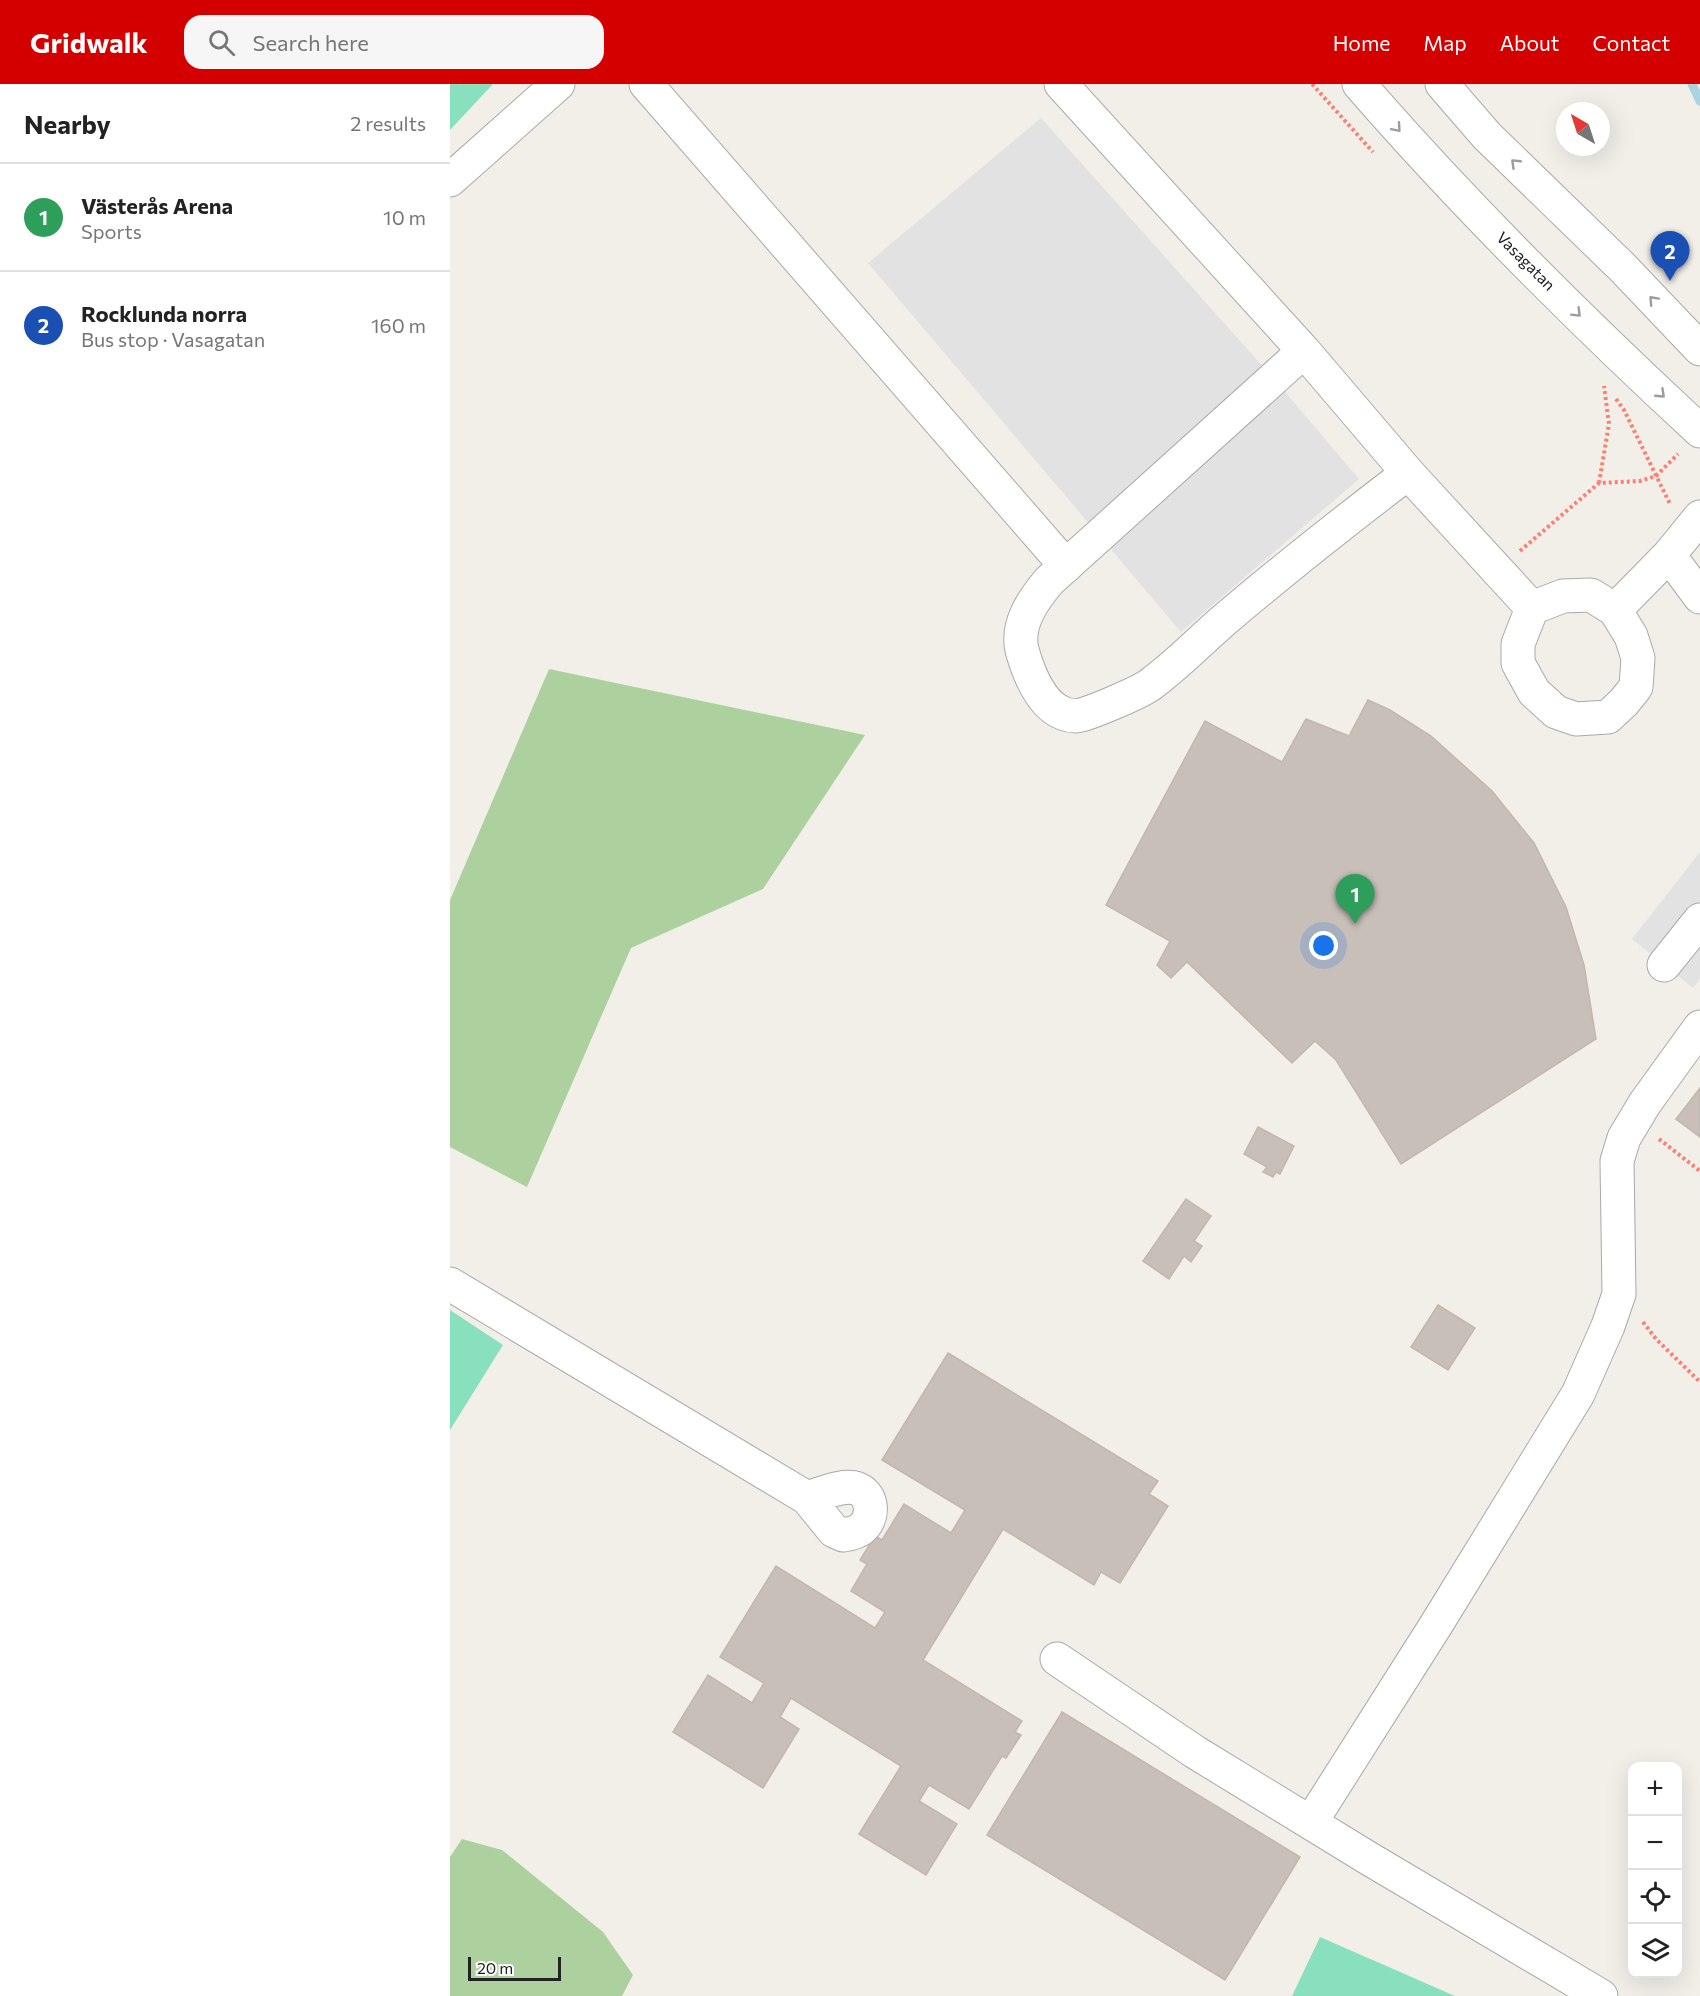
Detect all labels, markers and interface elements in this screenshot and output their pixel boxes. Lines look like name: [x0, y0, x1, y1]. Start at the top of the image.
search box: [184, 15, 604, 69]
text: Gridwalk: [30, 25, 148, 59]
icon: search: [205, 26, 238, 59]
text: Search here: [253, 29, 369, 56]
text: Home: [1333, 30, 1390, 55]
text: Map: [1423, 30, 1467, 55]
text: About: [1500, 30, 1559, 55]
text: Contact: [1592, 30, 1670, 55]
north arrow: [1556, 102, 1610, 156]
text: Nearby: [24, 108, 111, 139]
text: 2 results: [350, 111, 426, 135]
one-way arrow: [1390, 121, 1401, 132]
one-way arrow: [1511, 159, 1522, 170]
text: Västerås Arena: [81, 192, 233, 219]
text: 1: [39, 205, 48, 229]
text: 10 m: [383, 205, 426, 229]
text: Sports: [81, 219, 142, 243]
street label: Vasagatan: [1493, 227, 1560, 294]
pin: 2: [1650, 232, 1690, 281]
one-way arrow: [1649, 296, 1660, 307]
text: Rocklunda norra: [81, 300, 247, 327]
one-way arrow: [1570, 306, 1581, 317]
text: 2: [38, 313, 49, 337]
text: 160 m: [371, 313, 426, 337]
text: Bus stop · Vasagatan: [81, 327, 265, 351]
one-way arrow: [1654, 387, 1664, 398]
pin: 1: [1336, 874, 1374, 924]
your location: [1309, 931, 1338, 960]
map controls: [1628, 1762, 1682, 1978]
button: +: [1628, 1762, 1682, 1816]
button: −: [1628, 1816, 1682, 1870]
button: locate: [1628, 1870, 1682, 1924]
button: layers: [1628, 1924, 1682, 1978]
scale bar: [468, 1954, 561, 1982]
text: 20 m: [477, 1958, 513, 1977]

